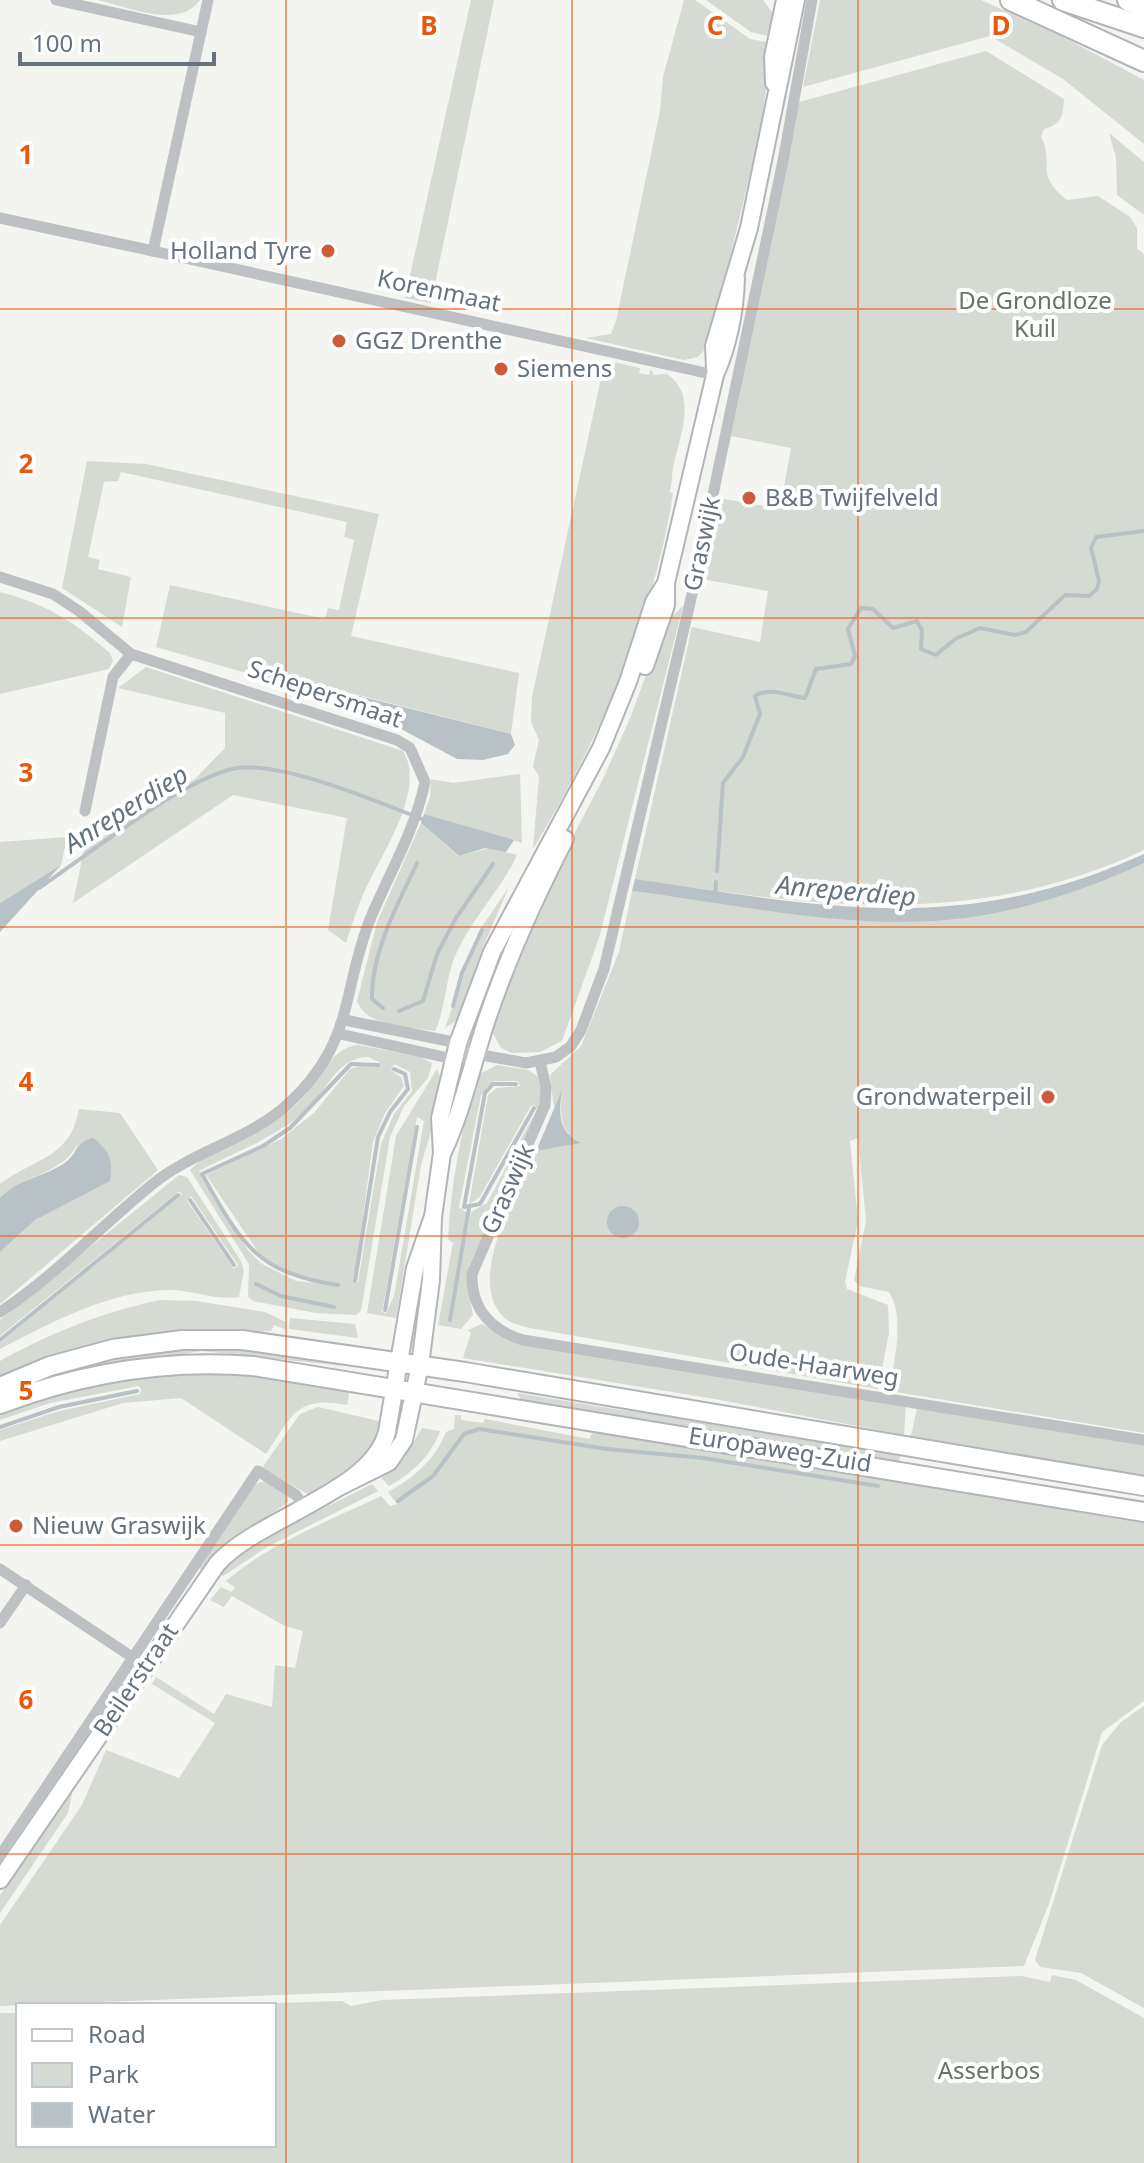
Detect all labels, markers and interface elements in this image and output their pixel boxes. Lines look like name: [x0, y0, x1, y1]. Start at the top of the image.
text: B: [420, 7, 438, 43]
text: C: [707, 7, 723, 43]
text: D: [991, 7, 1011, 43]
scale bar: [20, 16, 214, 66]
text: 100 m: [32, 26, 102, 59]
text: 1: [19, 136, 33, 172]
place label: Holland Tyre: [170, 233, 312, 266]
marker: Holland Tyre: [319, 242, 337, 260]
street label: Korenmaat: [375, 260, 504, 319]
park label: De Grondloze Kuil: [958, 283, 1112, 344]
place label: GGZ Drenthe: [355, 323, 502, 356]
marker: GGZ Drenthe: [330, 332, 348, 350]
place label: Siemens: [517, 351, 612, 384]
marker: Siemens: [492, 360, 510, 378]
text: 2: [19, 445, 34, 481]
place label: B&B Twijfelveld: [765, 480, 939, 513]
marker: B&B Twijfelveld: [740, 489, 758, 507]
street label: Graswijk: [674, 493, 727, 594]
street label: Schepersmaat: [244, 651, 407, 734]
text: 3: [19, 754, 33, 790]
water label: Anreperdiep: [55, 756, 194, 862]
water label: Anreperdiep: [773, 866, 917, 914]
text: 4: [19, 1063, 34, 1099]
place label: Grondwaterpeil: [856, 1079, 1032, 1112]
marker: Grondwaterpeil: [1039, 1088, 1057, 1106]
street label: Graswijk: [472, 1138, 541, 1239]
street label: Oude-Haarweg: [727, 1334, 901, 1393]
text: 5: [19, 1372, 33, 1408]
street label: Europaweg-Zuid: [686, 1418, 874, 1479]
place label: Nieuw Graswijk: [32, 1508, 206, 1541]
marker: Nieuw Graswijk: [7, 1517, 25, 1535]
street label: Beilerstraat: [85, 1616, 185, 1742]
text: 6: [19, 1681, 34, 1717]
legend: [16, 2003, 276, 2147]
text: Road: [88, 2017, 146, 2050]
park label: Asserbos: [938, 2053, 1040, 2086]
text: Park: [88, 2057, 139, 2090]
text: Water: [88, 2097, 156, 2130]

